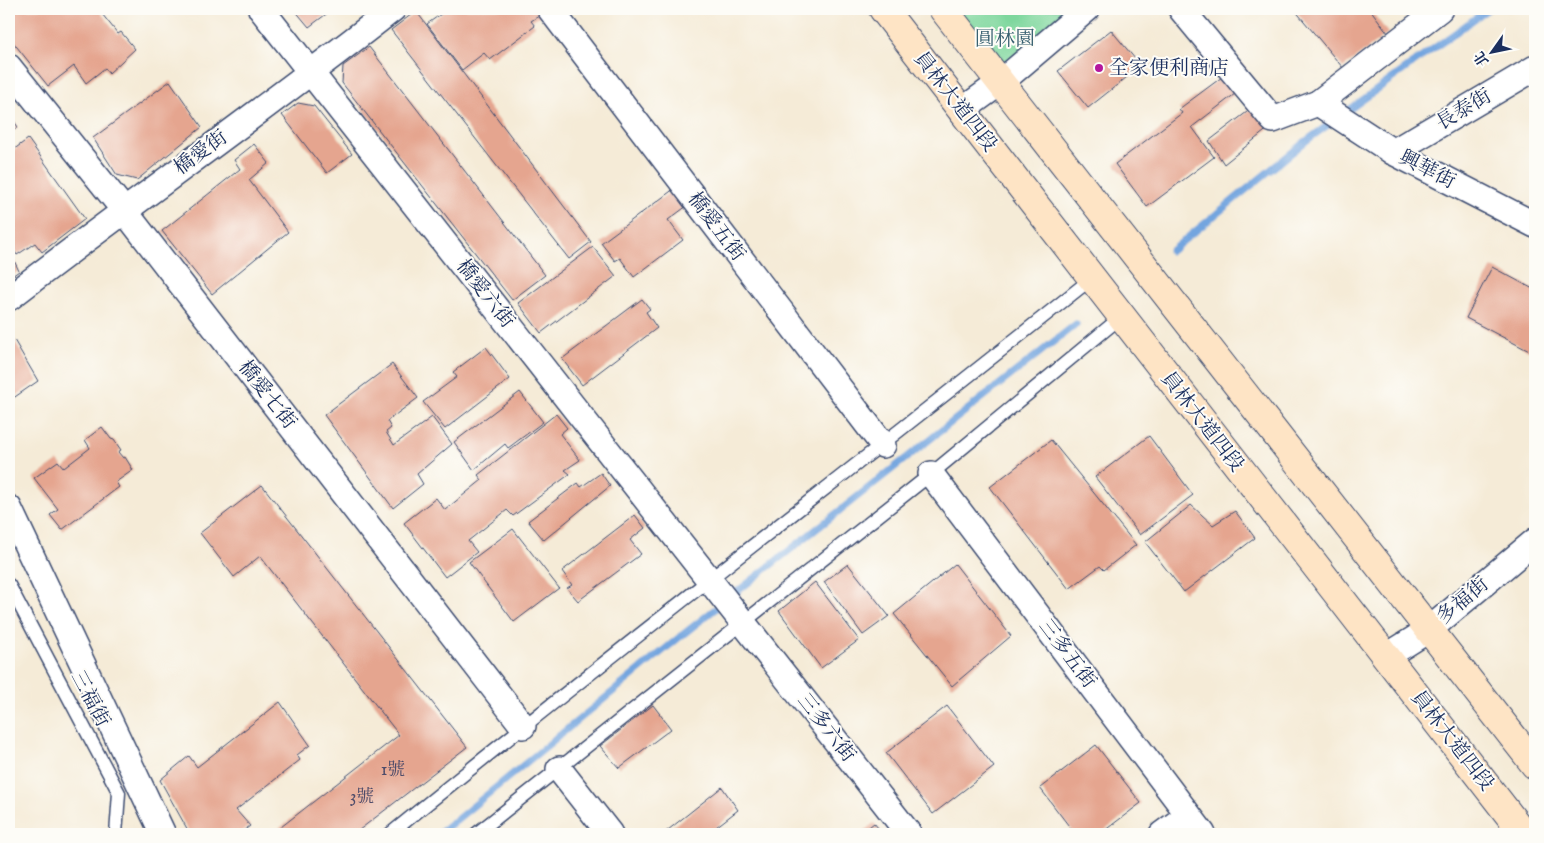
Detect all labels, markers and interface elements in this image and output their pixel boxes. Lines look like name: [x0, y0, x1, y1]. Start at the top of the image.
park label: 圓林園: [975, 27, 1035, 52]
north arrow: [1466, 28, 1516, 78]
street label: 員林大道四段: [908, 47, 1002, 157]
text: 北: [1471, 48, 1493, 69]
place label: 全家便利商店: [1109, 56, 1229, 81]
marker: 全家便利商店: [1093, 62, 1105, 74]
street label: 長泰街: [1432, 84, 1496, 136]
street label: 橋愛街: [169, 125, 233, 181]
street label: 興華街: [1395, 145, 1459, 195]
street label: 橋愛五街: [682, 188, 750, 266]
street label: 橋愛六街: [451, 255, 519, 333]
street label: 橋愛七街: [233, 356, 301, 434]
street label: 員林大道四段: [1155, 367, 1249, 477]
street label: 多福街: [1432, 572, 1494, 630]
street label: 三多五街: [1033, 615, 1101, 693]
street label: 三福街: [65, 667, 115, 731]
street label: 員林大道四段: [1405, 686, 1499, 796]
street label: 三多六街: [792, 689, 860, 767]
house number: 1號: [381, 759, 405, 782]
house number: 3號: [350, 786, 374, 809]

